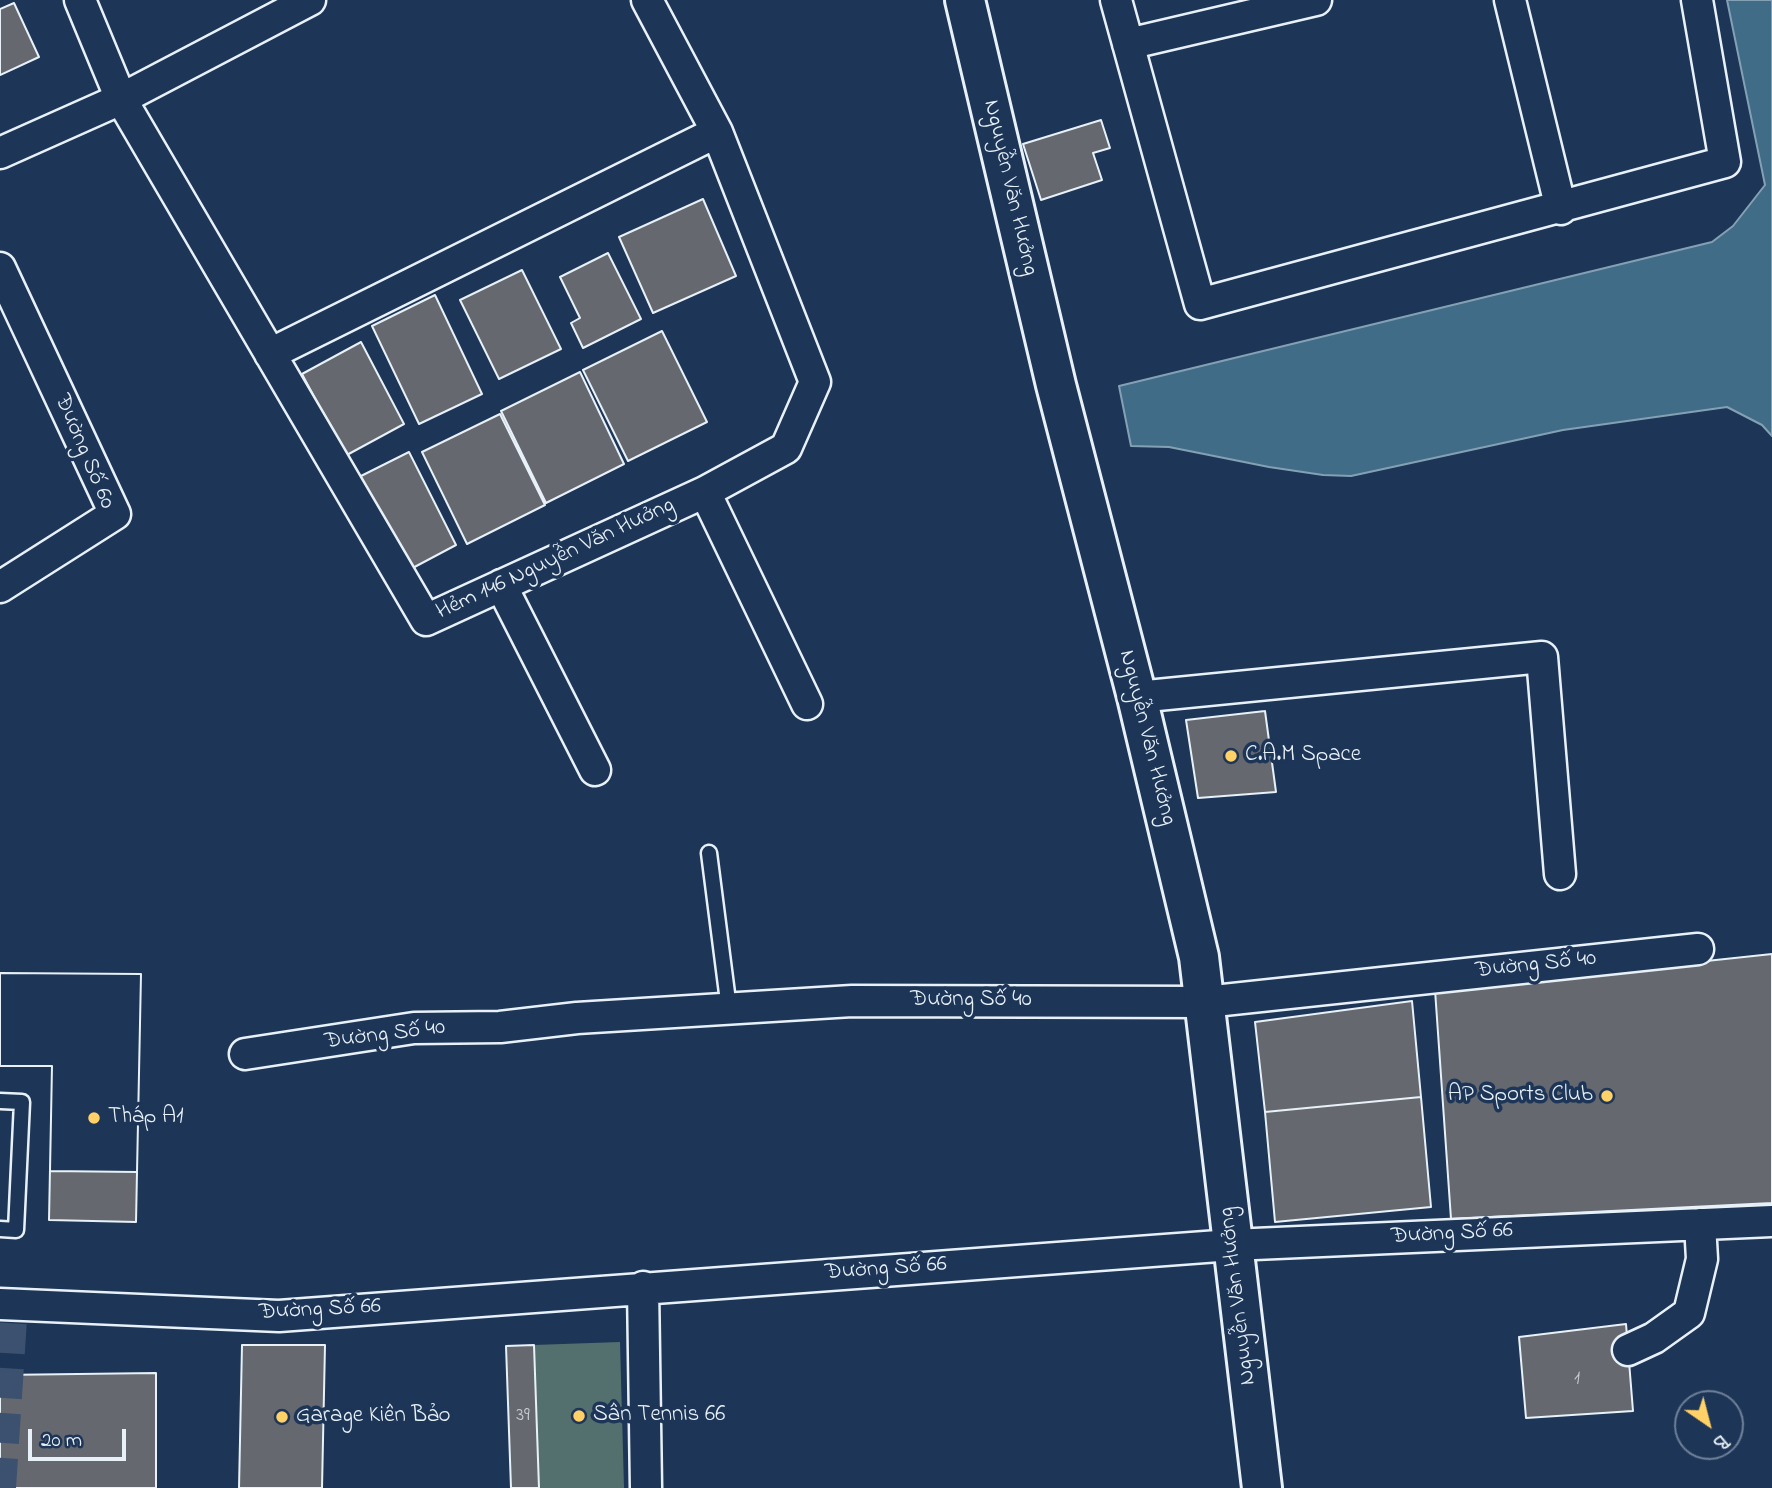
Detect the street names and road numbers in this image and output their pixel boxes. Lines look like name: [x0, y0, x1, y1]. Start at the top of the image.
street label: Nguyễn Văn Hưởng: [975, 97, 1043, 279]
street label: Đường Số 60: [46, 391, 120, 513]
street label: Hẻm 146 Nguyễn Văn Hưởng: [433, 493, 679, 627]
street label: Nguyễn Văn Hưởng: [1111, 648, 1181, 828]
street label: Đường Số 40: [1474, 946, 1598, 986]
street label: Đường Số 40: [910, 987, 1032, 1015]
street label: Đường Số 40: [323, 1015, 447, 1057]
street label: Nguyễn Văn Hưởng: [1214, 1205, 1264, 1387]
street label: Đường Số 66: [1390, 1218, 1514, 1252]
street label: Đường Số 66: [824, 1252, 948, 1288]
street label: Đường Số 66: [258, 1294, 382, 1328]

